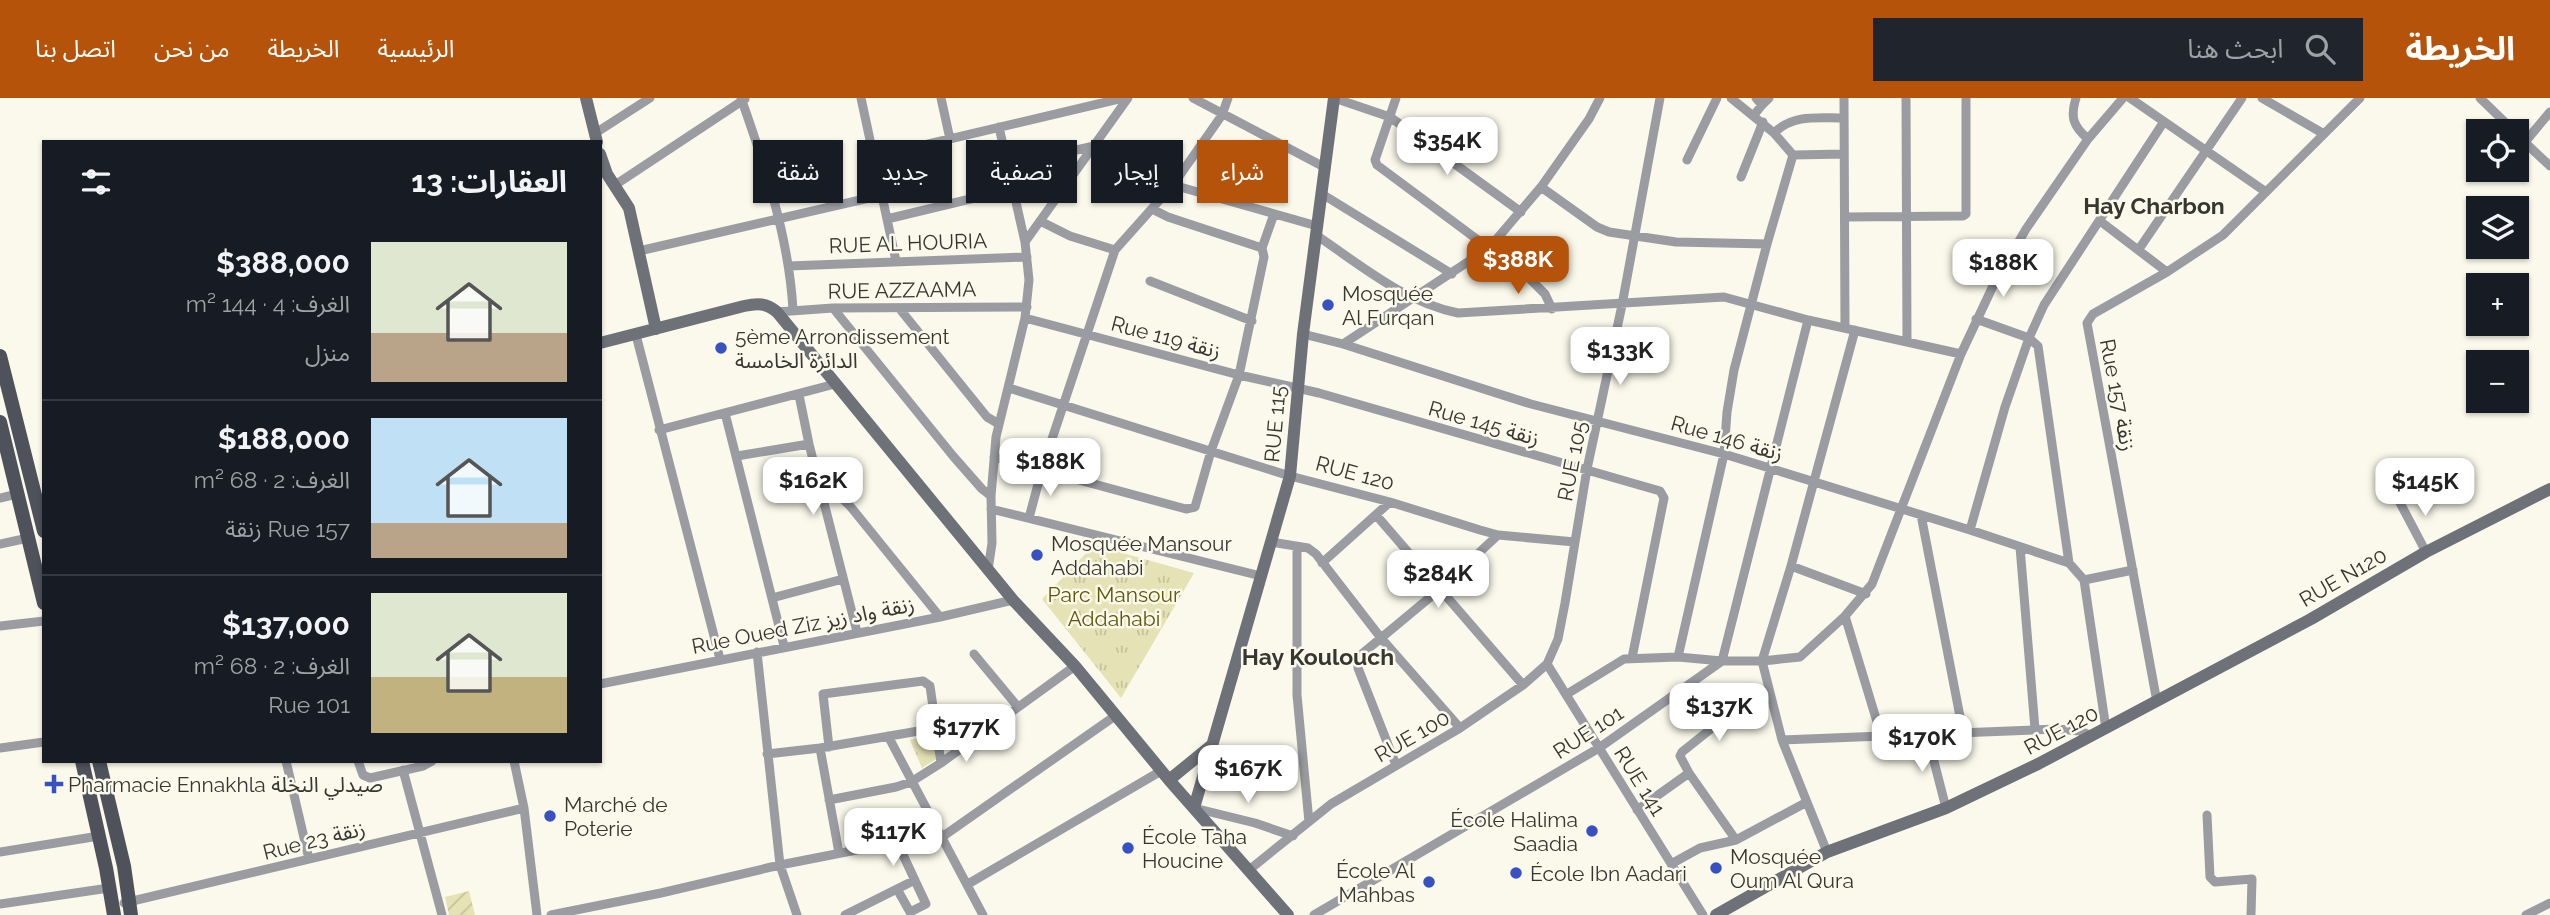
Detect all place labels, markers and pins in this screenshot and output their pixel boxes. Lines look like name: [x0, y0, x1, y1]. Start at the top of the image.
pin: $354K: [1398, 118, 1496, 177]
pin: $388K: [1469, 236, 1567, 296]
pin: $188K: [1954, 240, 2052, 299]
place label: Mosquée Al Furqan: [1342, 281, 1435, 330]
marker: Mosquée Al Furqan: [1320, 297, 1336, 313]
place label: 5ème Arrondissement الدائرة الخامسة: [735, 324, 950, 373]
pin: $133K: [1571, 328, 1669, 387]
marker: 5ème Arrondissement الدائرة الخامسة: [713, 340, 729, 356]
pin: $188K: [1001, 438, 1099, 498]
pin: $162K: [764, 458, 862, 517]
pin: $145K: [2376, 458, 2474, 518]
place label: Mosquée Mansour Addahabi: [1051, 531, 1232, 580]
marker: Mosquée Mansour Addahabi: [1029, 547, 1045, 563]
pin: $284K: [1389, 550, 1487, 610]
pin: $137K: [1670, 684, 1768, 743]
pin: $177K: [917, 704, 1015, 764]
pin: $170K: [1873, 714, 1971, 774]
pin: $167K: [1199, 746, 1297, 805]
place label: Pharmacie Ennakhla صيدلي النخلة: [68, 772, 383, 800]
marker: Pharmacie Ennakhla صيدلي النخلة: [46, 776, 62, 792]
place label: Marché de Poterie: [564, 792, 668, 841]
place label: École Halima Saadia: [1450, 807, 1578, 856]
marker: Marché de Poterie: [542, 808, 558, 824]
pin: $117K: [844, 808, 942, 868]
marker: École Halima Saadia: [1584, 823, 1600, 839]
place label: École Taha Houcine: [1142, 824, 1247, 873]
marker: École Taha Houcine: [1120, 840, 1136, 856]
place label: Mosquée Oum Al Qura: [1730, 844, 1854, 893]
place label: École Al Mahbas: [1336, 858, 1415, 907]
marker: Mosquée Oum Al Qura: [1708, 860, 1724, 876]
place label: École Ibn Aadari: [1530, 861, 1687, 886]
marker: École Ibn Aadari: [1508, 865, 1524, 881]
marker: École Al Mahbas: [1421, 874, 1437, 890]

